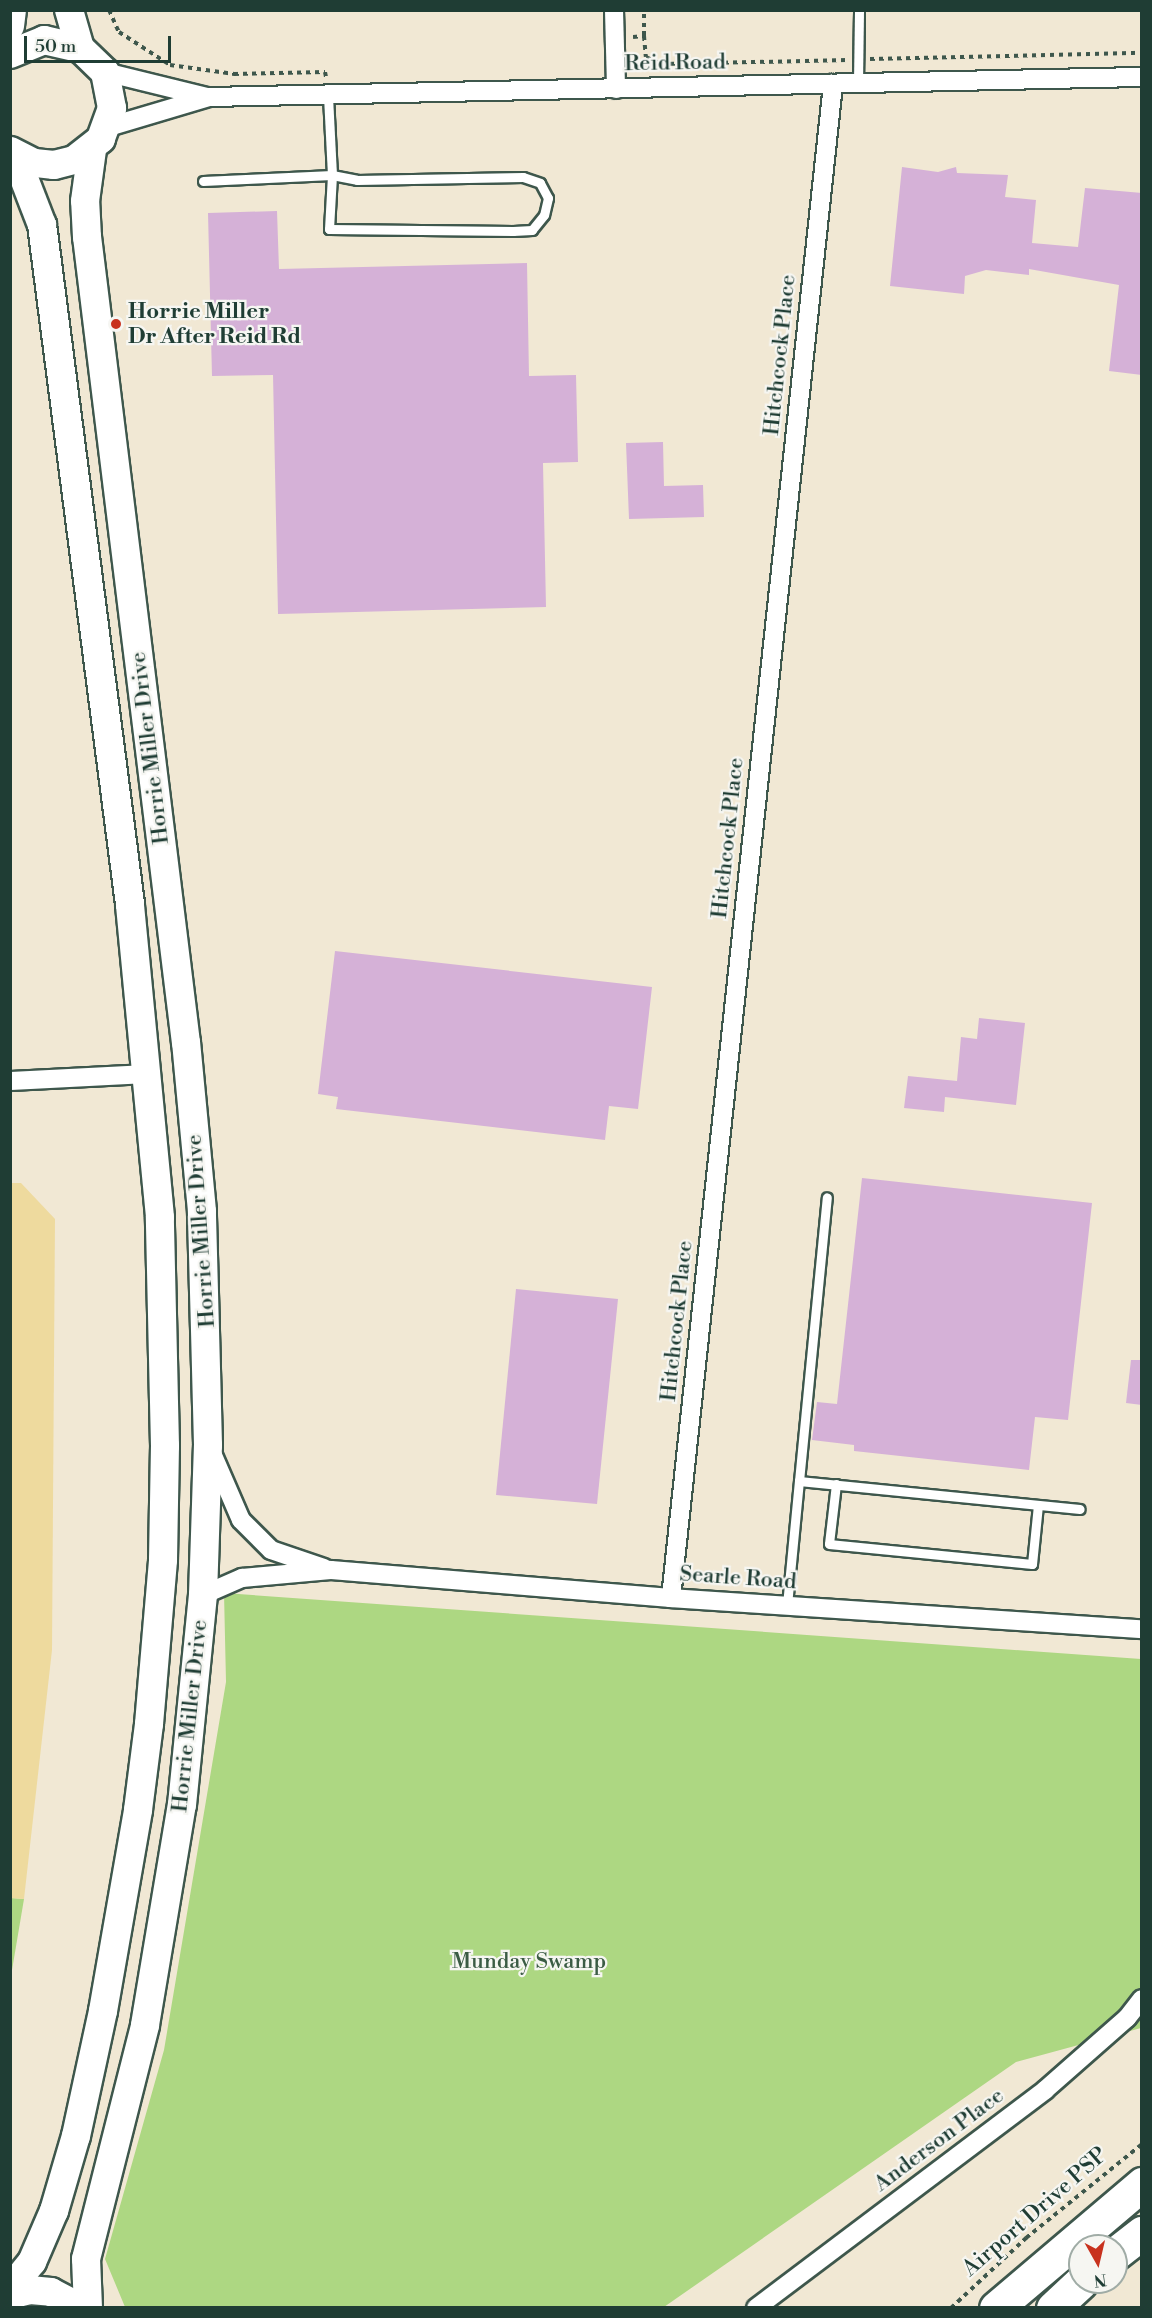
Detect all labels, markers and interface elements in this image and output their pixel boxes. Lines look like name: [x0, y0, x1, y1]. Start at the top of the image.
scale bar: [27, 24, 174, 62]
text: 50 m: [35, 35, 76, 58]
street label: Reid Road: [624, 49, 726, 77]
street label: Hitchcock Place: [758, 273, 802, 437]
place label: Horrie Miller Dr After Reid Rd: [128, 298, 301, 350]
marker: Horrie Miller Dr After Reid Rd: [109, 317, 123, 331]
street label: Horrie Miller Drive: [125, 650, 175, 846]
street label: Hitchcock Place: [706, 756, 750, 920]
street label: Horrie Miller Drive: [181, 1133, 221, 1329]
street label: Hitchcock Place: [655, 1239, 699, 1403]
street label: Searle Road: [679, 1561, 797, 1595]
street label: Horrie Miller Drive: [167, 1618, 213, 1814]
park label: Munday Swamp: [452, 1949, 606, 1975]
street label: Anderson Place: [869, 2083, 1009, 2197]
street label: Airport Drive PSP: [957, 2142, 1113, 2282]
north arrow: [1068, 2234, 1128, 2294]
text: N: [1093, 2269, 1108, 2291]

